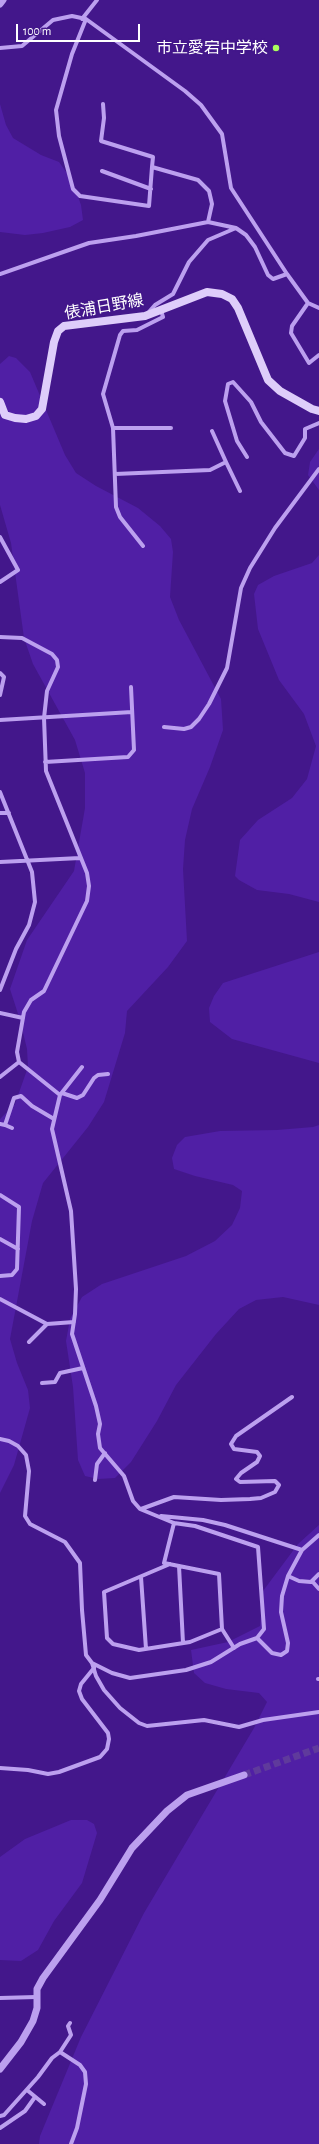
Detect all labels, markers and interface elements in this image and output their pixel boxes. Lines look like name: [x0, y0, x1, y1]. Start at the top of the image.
scale bar: [18, 16, 142, 42]
text: 100 m: [23, 25, 51, 37]
place label: 市立愛宕中学校: [156, 38, 268, 58]
marker: 市立愛宕中学校: [271, 43, 281, 53]
street label: 俵浦日野線: [63, 291, 145, 323]

